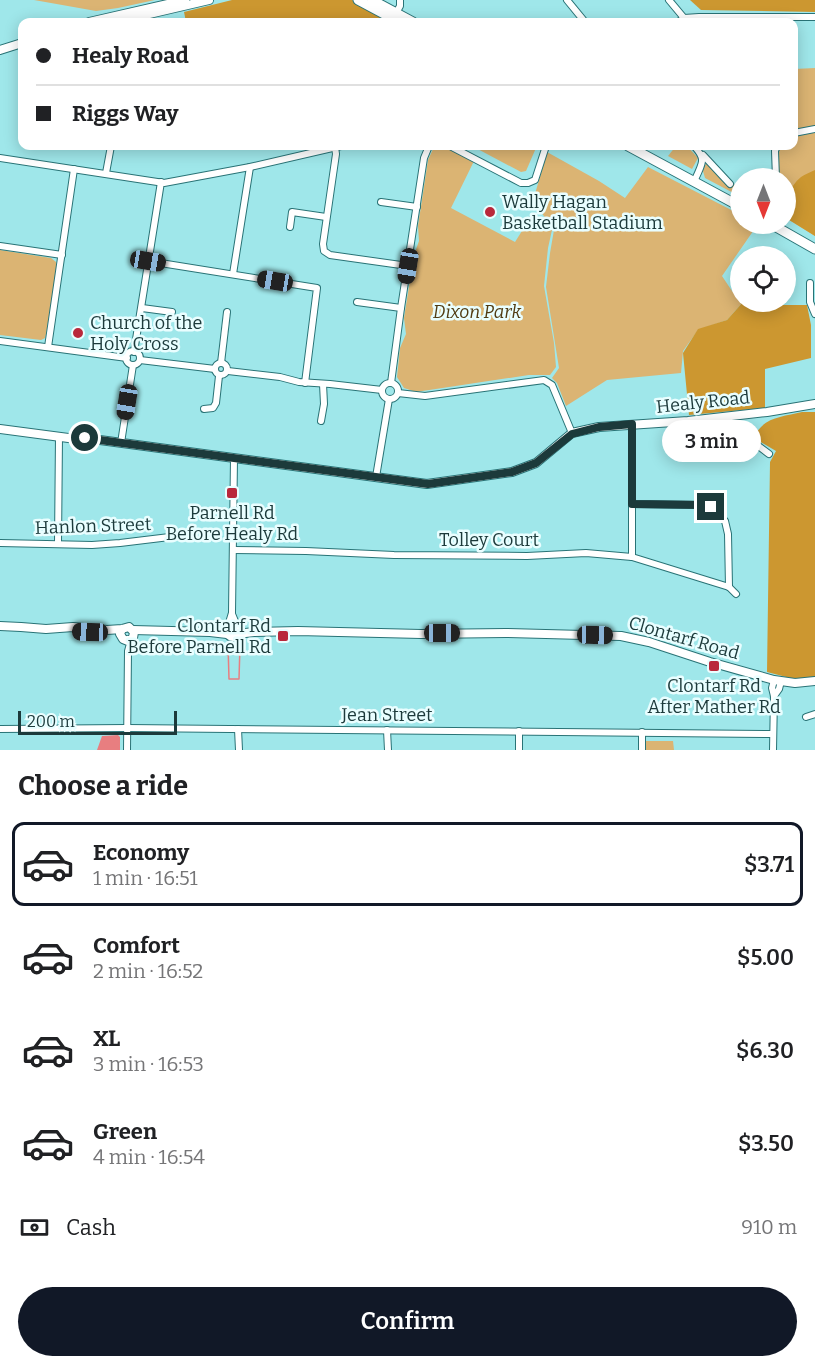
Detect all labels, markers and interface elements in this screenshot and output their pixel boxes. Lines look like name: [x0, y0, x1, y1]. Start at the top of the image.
text: Healy Road: [72, 42, 189, 69]
text: Riggs Way: [72, 100, 179, 127]
north arrow: [730, 168, 796, 234]
map controls: [730, 168, 796, 312]
place label: Wally Hagan Basketball Stadium: [502, 191, 663, 234]
marker: Wally Hagan Basketball Stadium: [483, 205, 497, 219]
button: locate: [730, 246, 796, 312]
car: [396, 247, 420, 285]
car: [129, 249, 167, 273]
car: [256, 269, 294, 293]
park label: Dixon Park: [433, 301, 521, 323]
place label: Church of the Holy Cross: [90, 312, 202, 355]
marker: Church of the Holy Cross: [71, 326, 85, 340]
car: [115, 383, 139, 421]
street label: Healy Road: [655, 386, 751, 418]
callout: 3 min: [662, 420, 760, 462]
route start: [71, 424, 98, 451]
text: 3 min: [685, 429, 738, 453]
marker: Parnell Rd Before Healy Rd: [225, 486, 239, 500]
route end: [697, 493, 724, 520]
place label: Parnell Rd Before Healy Rd: [166, 502, 299, 545]
street label: Hanlon Street: [34, 513, 152, 539]
street label: Tolley Court: [439, 529, 539, 551]
street label: Clontarf Road: [626, 612, 742, 664]
place label: Clontarf Rd Before Parnell Rd: [127, 615, 271, 658]
car: [72, 622, 108, 642]
car: [424, 624, 460, 642]
car: [577, 626, 613, 644]
marker: Clontarf Rd Before Parnell Rd: [276, 629, 290, 643]
marker: Clontarf Rd After Mather Rd: [707, 659, 721, 673]
place label: Clontarf Rd After Mather Rd: [647, 675, 781, 718]
street label: Jean Street: [340, 704, 433, 726]
scale bar: [18, 708, 177, 736]
text: 200 m: [27, 712, 75, 731]
text: Choose a ride: [18, 770, 188, 802]
icon: car: [21, 837, 75, 891]
text: Economy: [93, 839, 189, 866]
text: $3.71: [744, 851, 794, 878]
text: 1 min · 16:51: [93, 866, 198, 890]
icon: car: [21, 930, 75, 984]
text: Comfort: [93, 932, 180, 959]
text: $5.00: [737, 944, 794, 971]
text: 2 min · 16:52: [93, 959, 203, 983]
icon: car: [21, 1023, 75, 1077]
text: XL: [93, 1025, 120, 1052]
text: $6.30: [736, 1037, 794, 1064]
text: 3 min · 16:53: [93, 1052, 204, 1076]
icon: car: [21, 1116, 75, 1170]
text: Green: [93, 1118, 157, 1145]
text: $3.50: [738, 1130, 794, 1157]
text: 4 min · 16:54: [93, 1145, 205, 1169]
icon: cash: [18, 1211, 51, 1244]
text: Cash: [66, 1214, 116, 1241]
text: 910 m: [741, 1215, 797, 1239]
button: Confirm: [18, 1287, 797, 1356]

